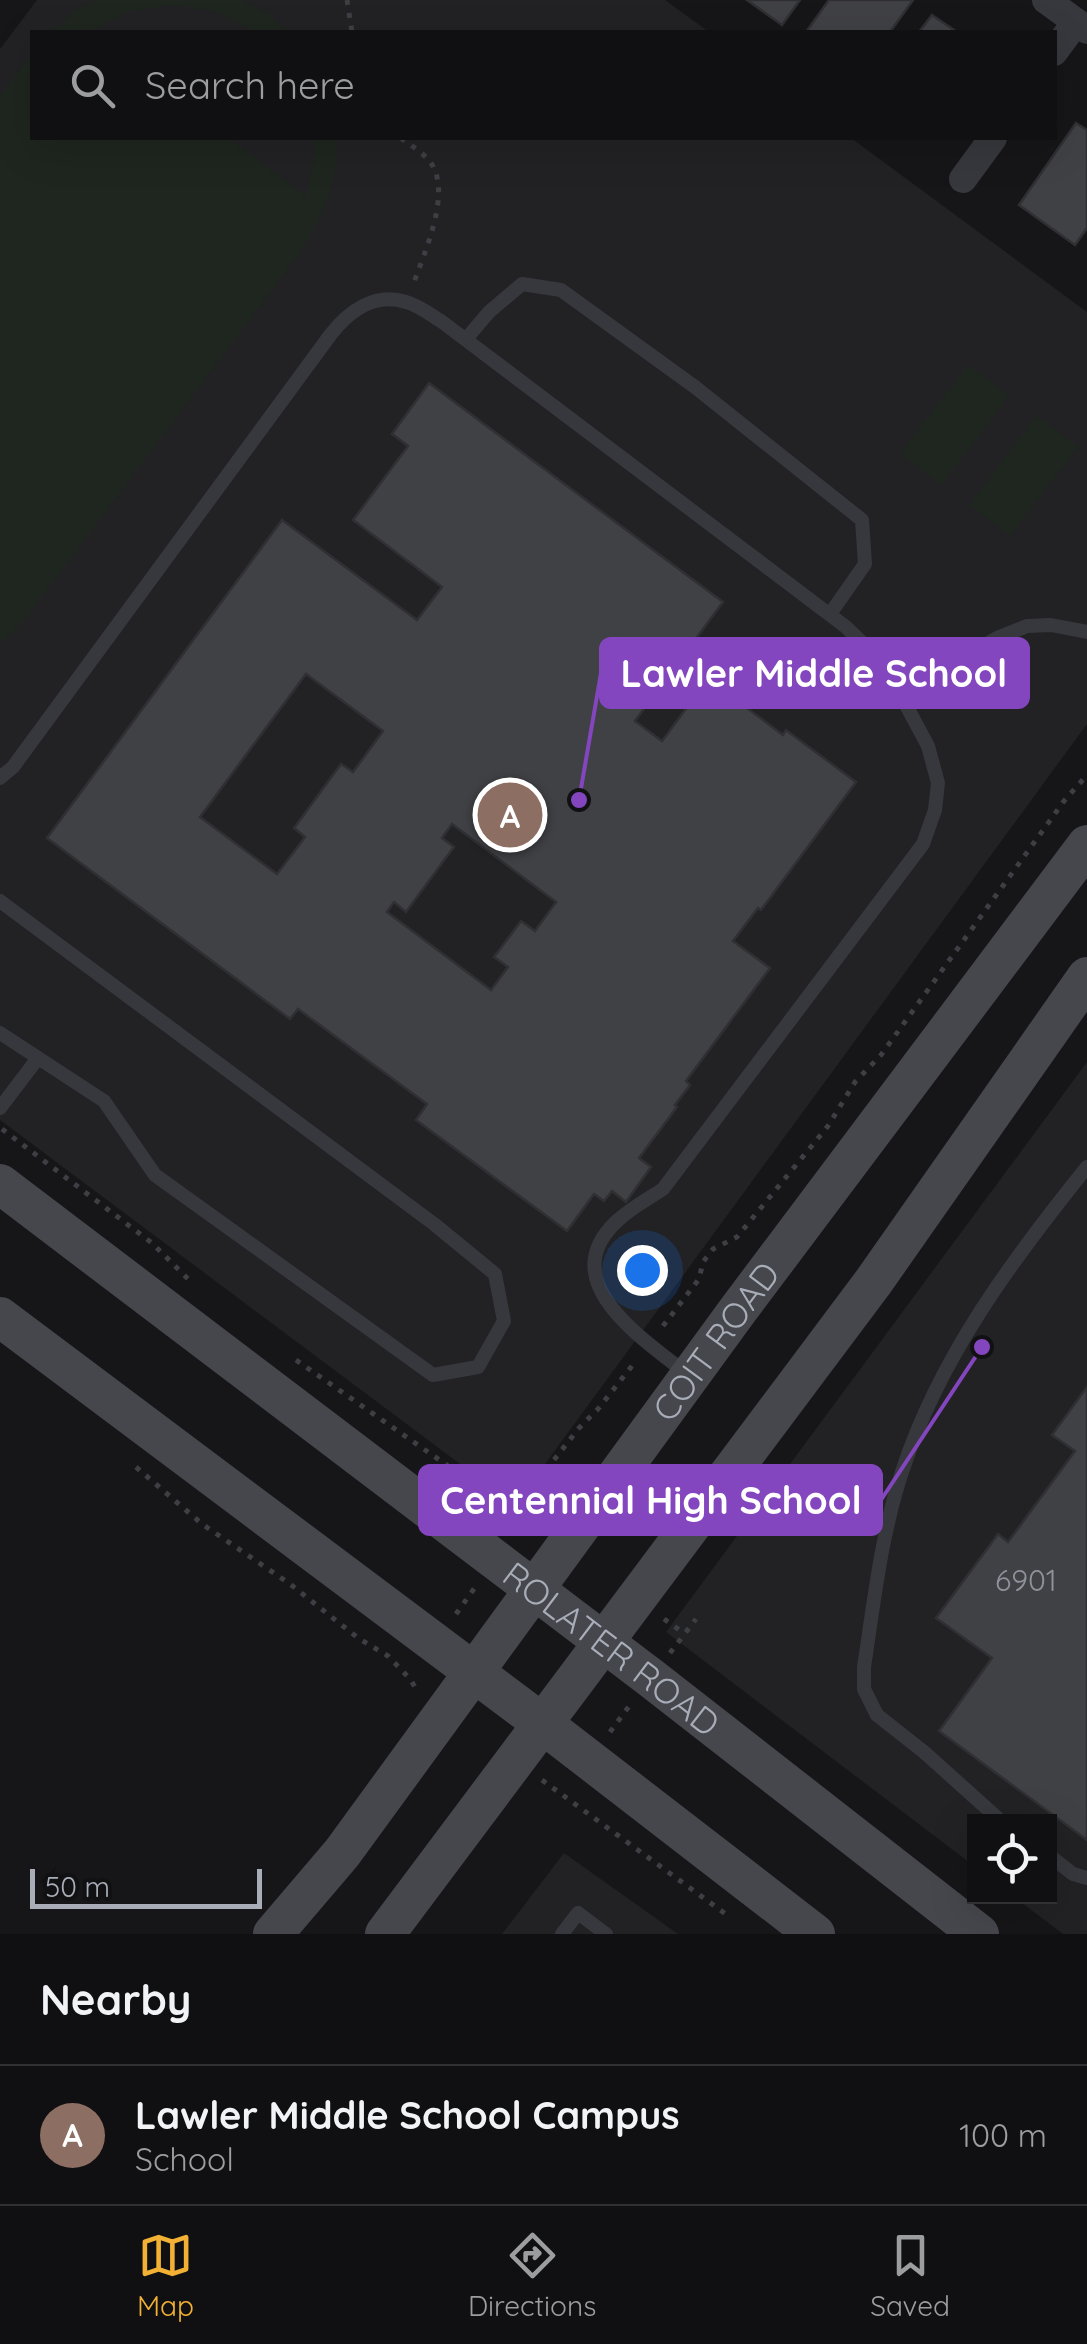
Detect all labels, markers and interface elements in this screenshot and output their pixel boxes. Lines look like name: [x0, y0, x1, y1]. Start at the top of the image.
search box: [30, 30, 1057, 140]
icon: search: [65, 58, 120, 113]
text: Search here: [145, 61, 355, 109]
callout: Lawler Middle School: [601, 639, 1028, 707]
text: Lawler Middle School: [621, 649, 1007, 697]
pin: A: [478, 778, 542, 852]
your location: [617, 1245, 668, 1296]
street label: COIT ROAD: [643, 1253, 789, 1429]
callout: Centennial High School: [420, 1466, 881, 1534]
text: Centennial High School: [440, 1476, 862, 1524]
street label: ROLATER ROAD: [495, 1552, 729, 1745]
house number: 6901: [995, 1561, 1057, 1599]
map controls: [967, 1814, 1057, 1904]
button: locate: [967, 1814, 1057, 1904]
scale bar: [30, 1864, 262, 1908]
text: 50 m: [45, 1869, 110, 1904]
text: Nearby: [40, 1973, 191, 2026]
text: Lawler Middle School Campus: [135, 2091, 680, 2139]
text: A: [62, 2115, 83, 2155]
text: 100 m: [959, 2115, 1047, 2155]
text: School: [135, 2139, 234, 2179]
tab: Map: [137, 2228, 194, 2323]
tab: Directions: [468, 2228, 596, 2323]
tab: Saved: [870, 2228, 950, 2323]

